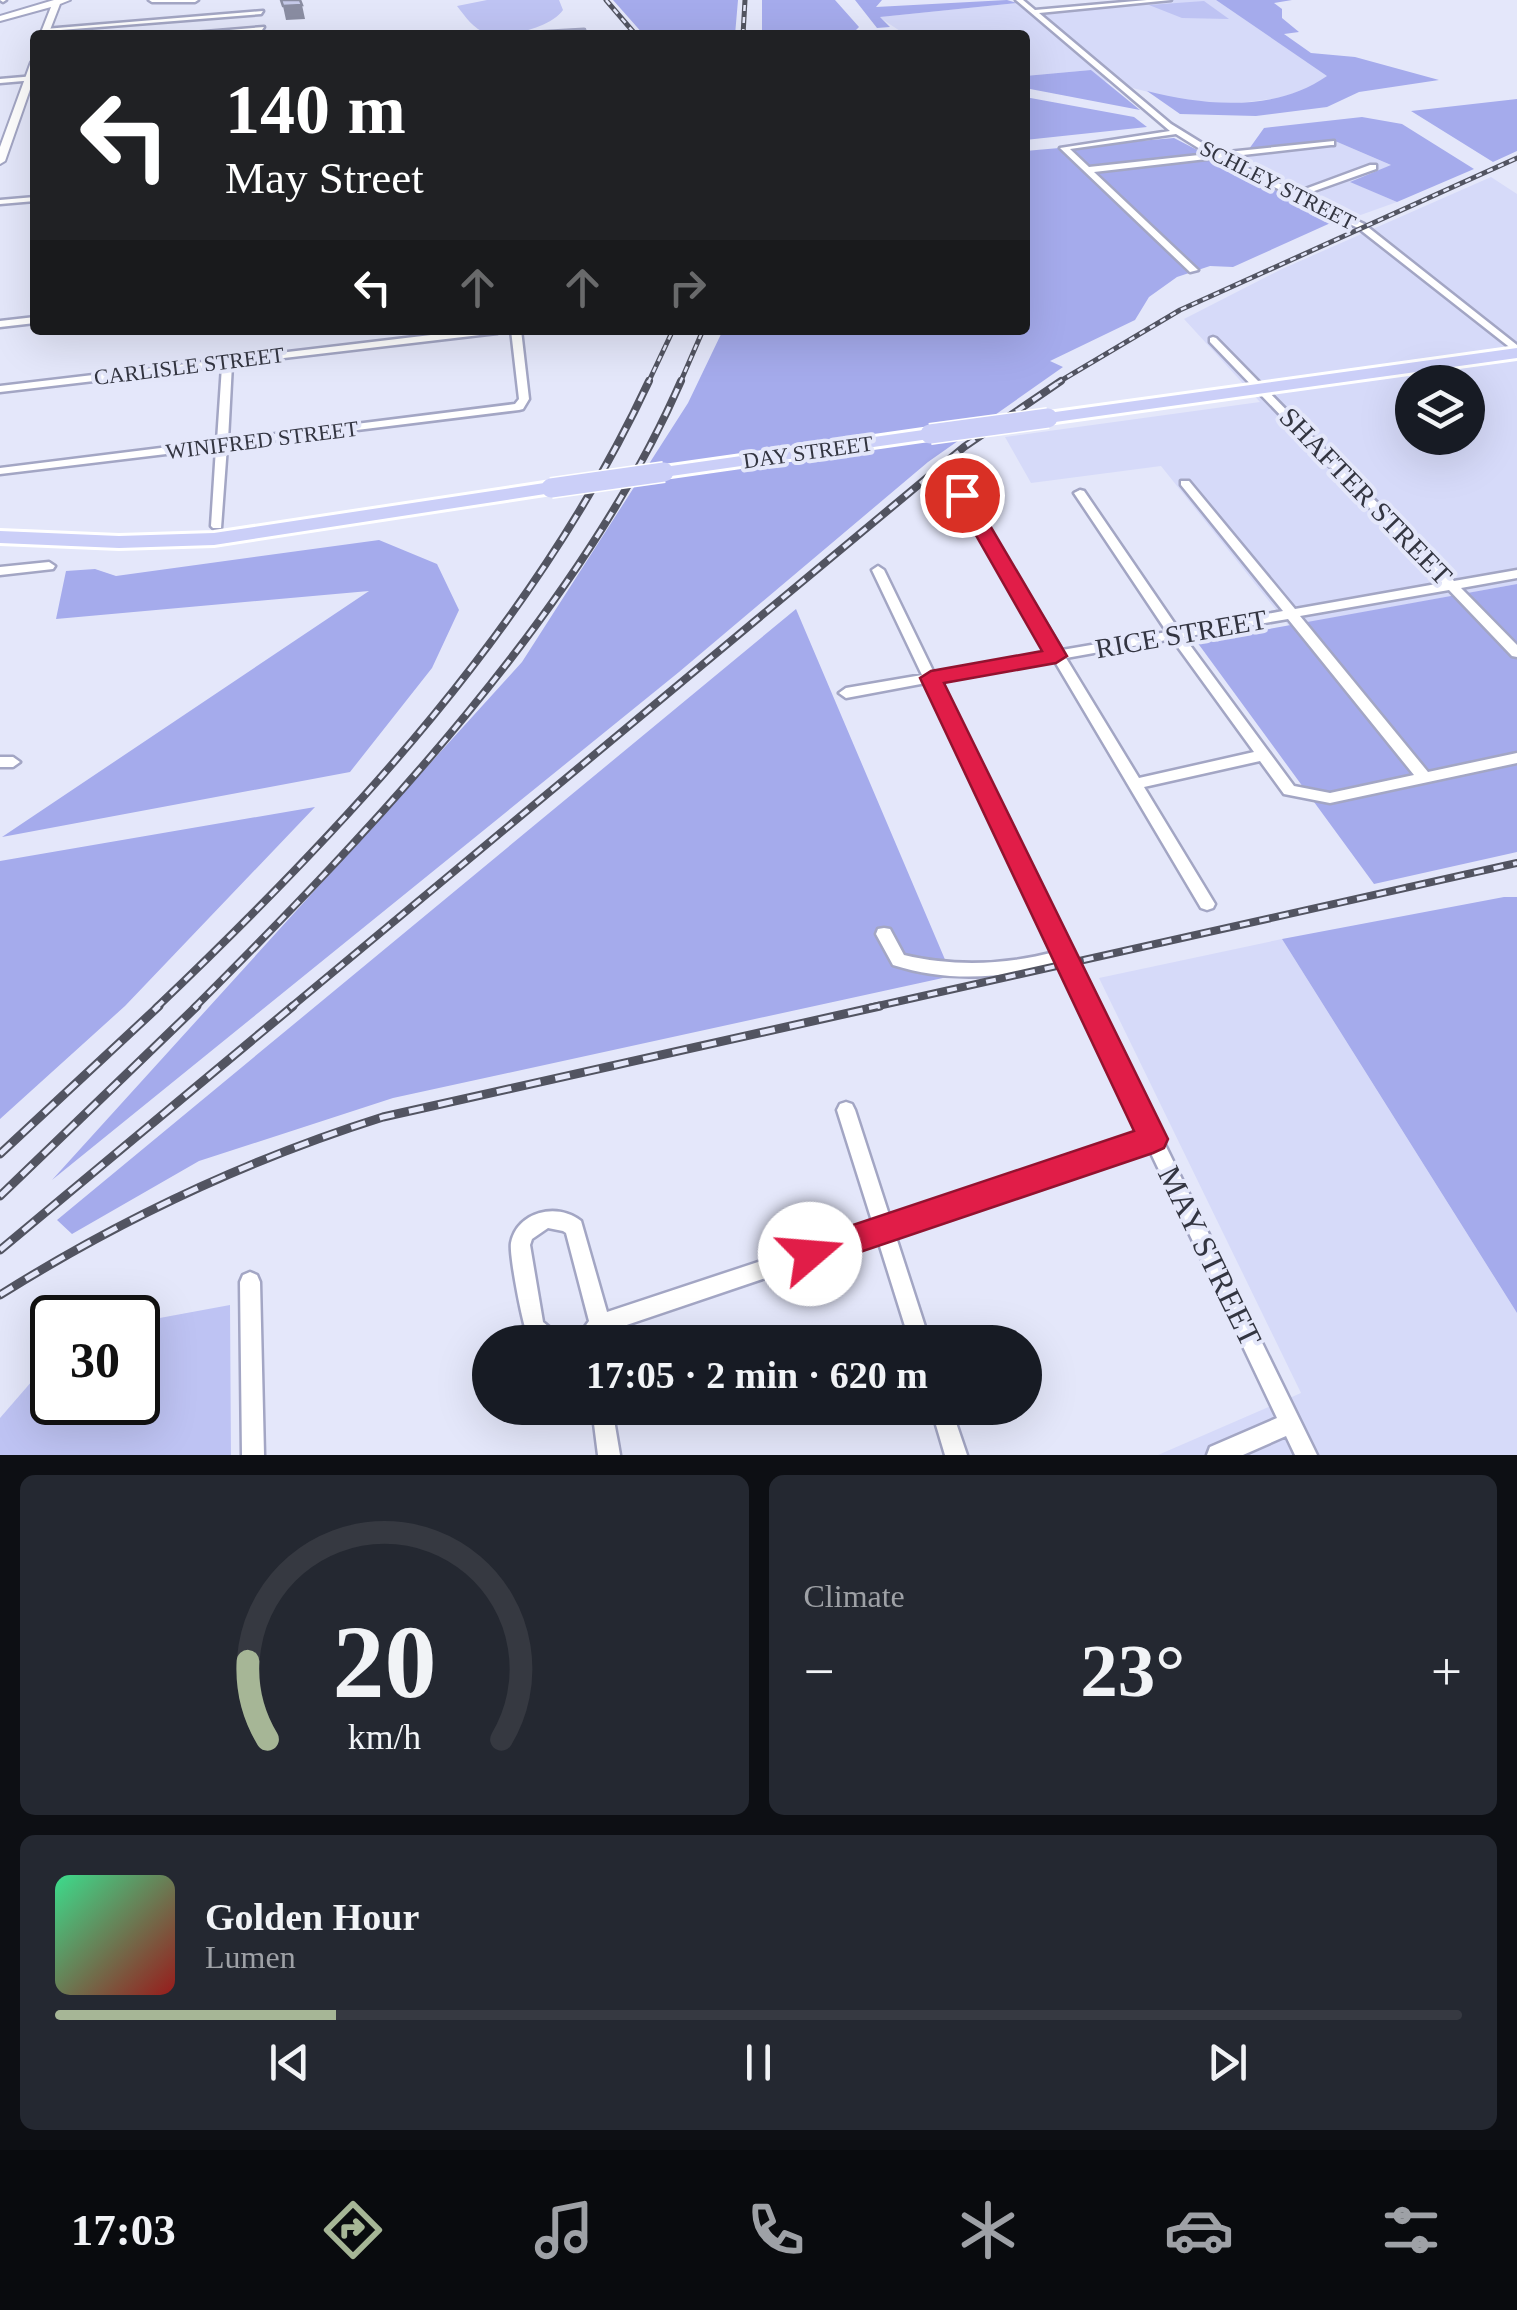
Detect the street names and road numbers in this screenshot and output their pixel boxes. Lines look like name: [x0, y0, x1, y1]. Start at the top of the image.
street label: SCHLEY STREET: [1196, 135, 1360, 235]
street label: CARLISLE STREET: [93, 342, 286, 390]
street label: SHAFTER STREET: [1274, 401, 1458, 591]
street label: WINIFRED STREET: [164, 416, 360, 464]
street label: DAY STREET: [741, 430, 875, 473]
street label: RICE STREET: [1093, 604, 1269, 664]
street label: MAY STREET: [1151, 1160, 1269, 1352]

